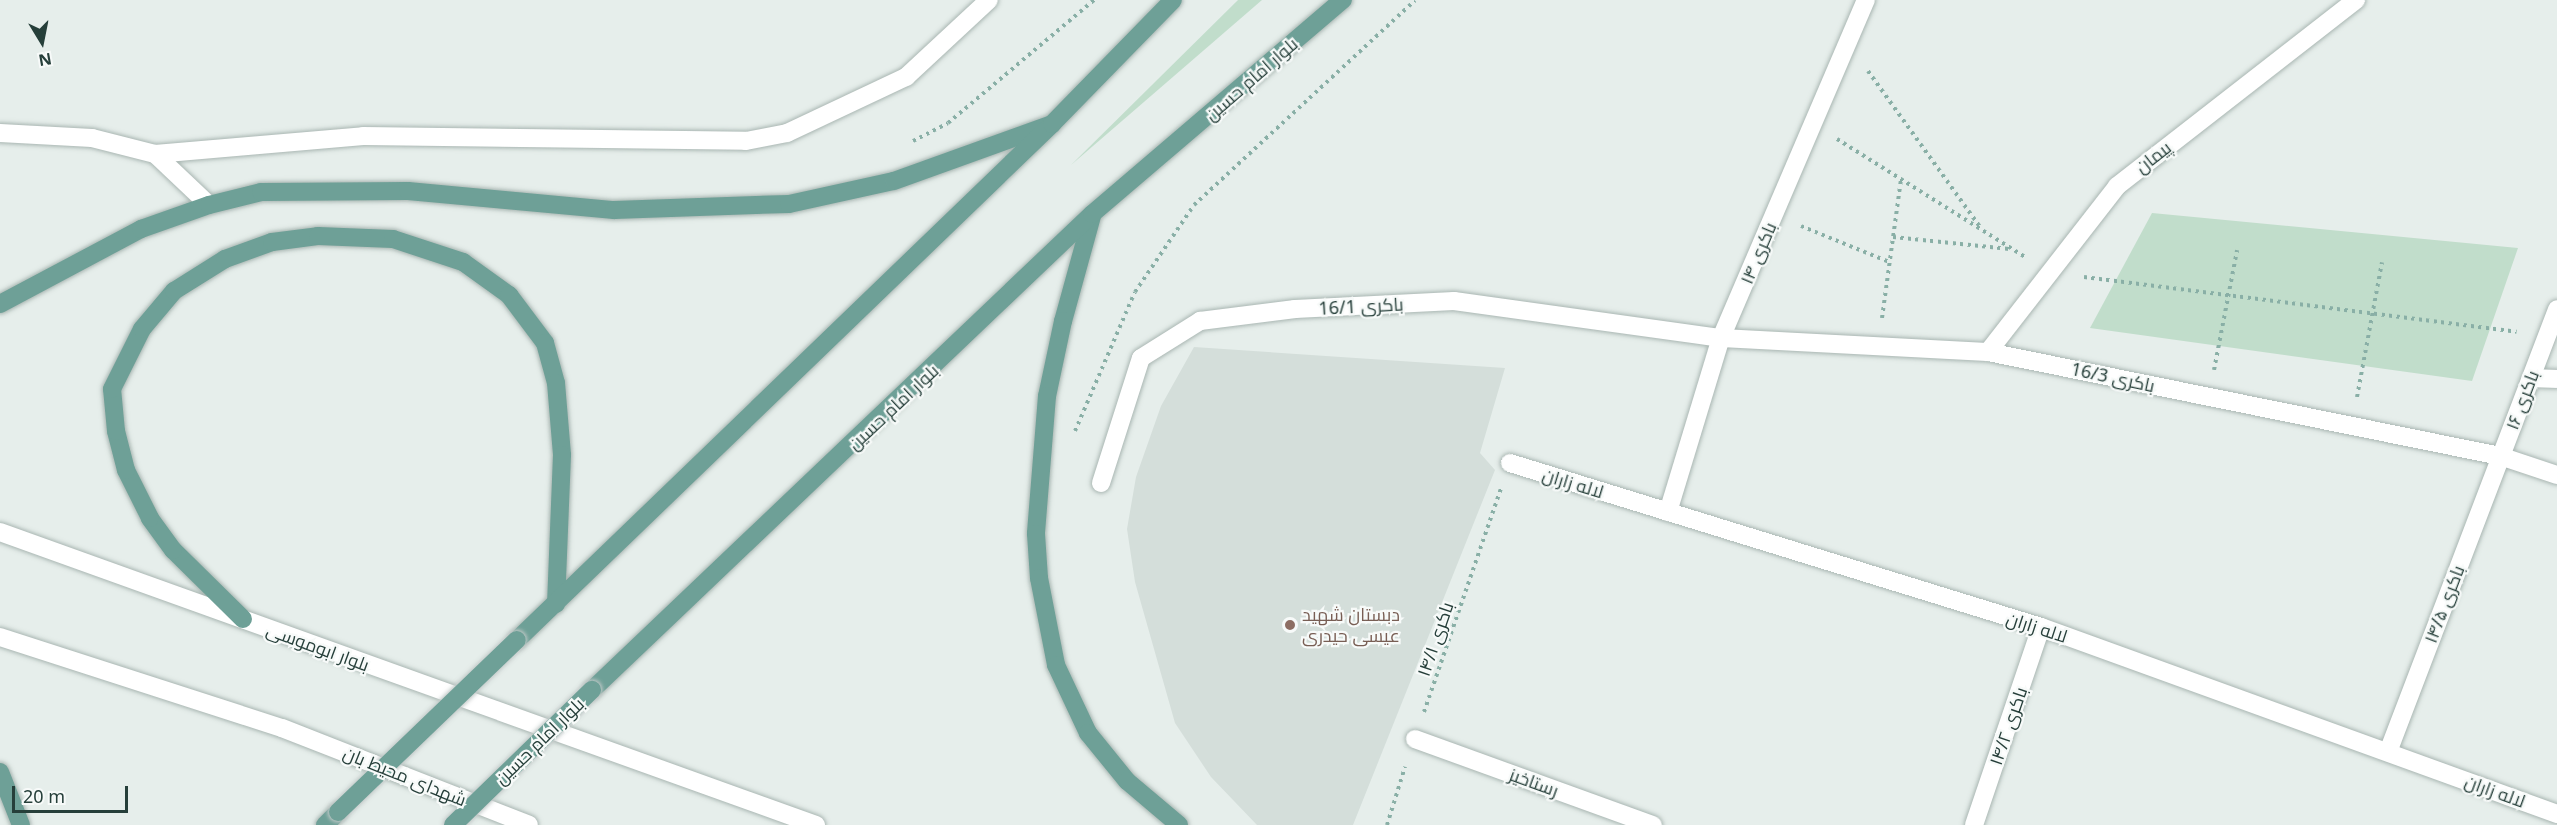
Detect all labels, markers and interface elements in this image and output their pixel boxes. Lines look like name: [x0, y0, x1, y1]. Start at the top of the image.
north arrow: [12, 12, 72, 72]
street label: بلوار امام حسین: [1200, 33, 1302, 125]
text: N: [37, 48, 53, 72]
street label: پیمان: [2131, 136, 2175, 178]
street label: باکری ۱۴: [1735, 219, 1781, 287]
street label: باکری 16/1: [1318, 293, 1404, 319]
street label: باکری 16/3: [2069, 358, 2157, 396]
street label: بلوار امام حسین: [843, 360, 943, 454]
street label: باکری ۱۶: [2501, 367, 2543, 433]
street label: لاله زاران: [1540, 463, 1606, 503]
street label: باکری ۱۴/۵: [2419, 562, 2469, 646]
street label: باکری ۱۴/۱: [1412, 599, 1458, 679]
place label: دبستان شهید عیسی حیدری: [1302, 604, 1400, 646]
street label: لاله زاران: [2004, 607, 2070, 647]
street label: بلوار ابوموسی: [264, 618, 372, 676]
marker: دبستان شهید عیسی حیدری: [1283, 618, 1297, 632]
street label: باکری ۱۴/۲: [1985, 684, 2031, 768]
street label: بلوار امام حسین: [490, 693, 588, 789]
street label: شهدای محیط بان: [340, 741, 470, 811]
street label: رستاخیز: [1506, 763, 1562, 801]
street label: لاله زاران: [2462, 770, 2528, 812]
scale bar: [15, 774, 130, 812]
text: 20 m: [23, 784, 65, 808]

